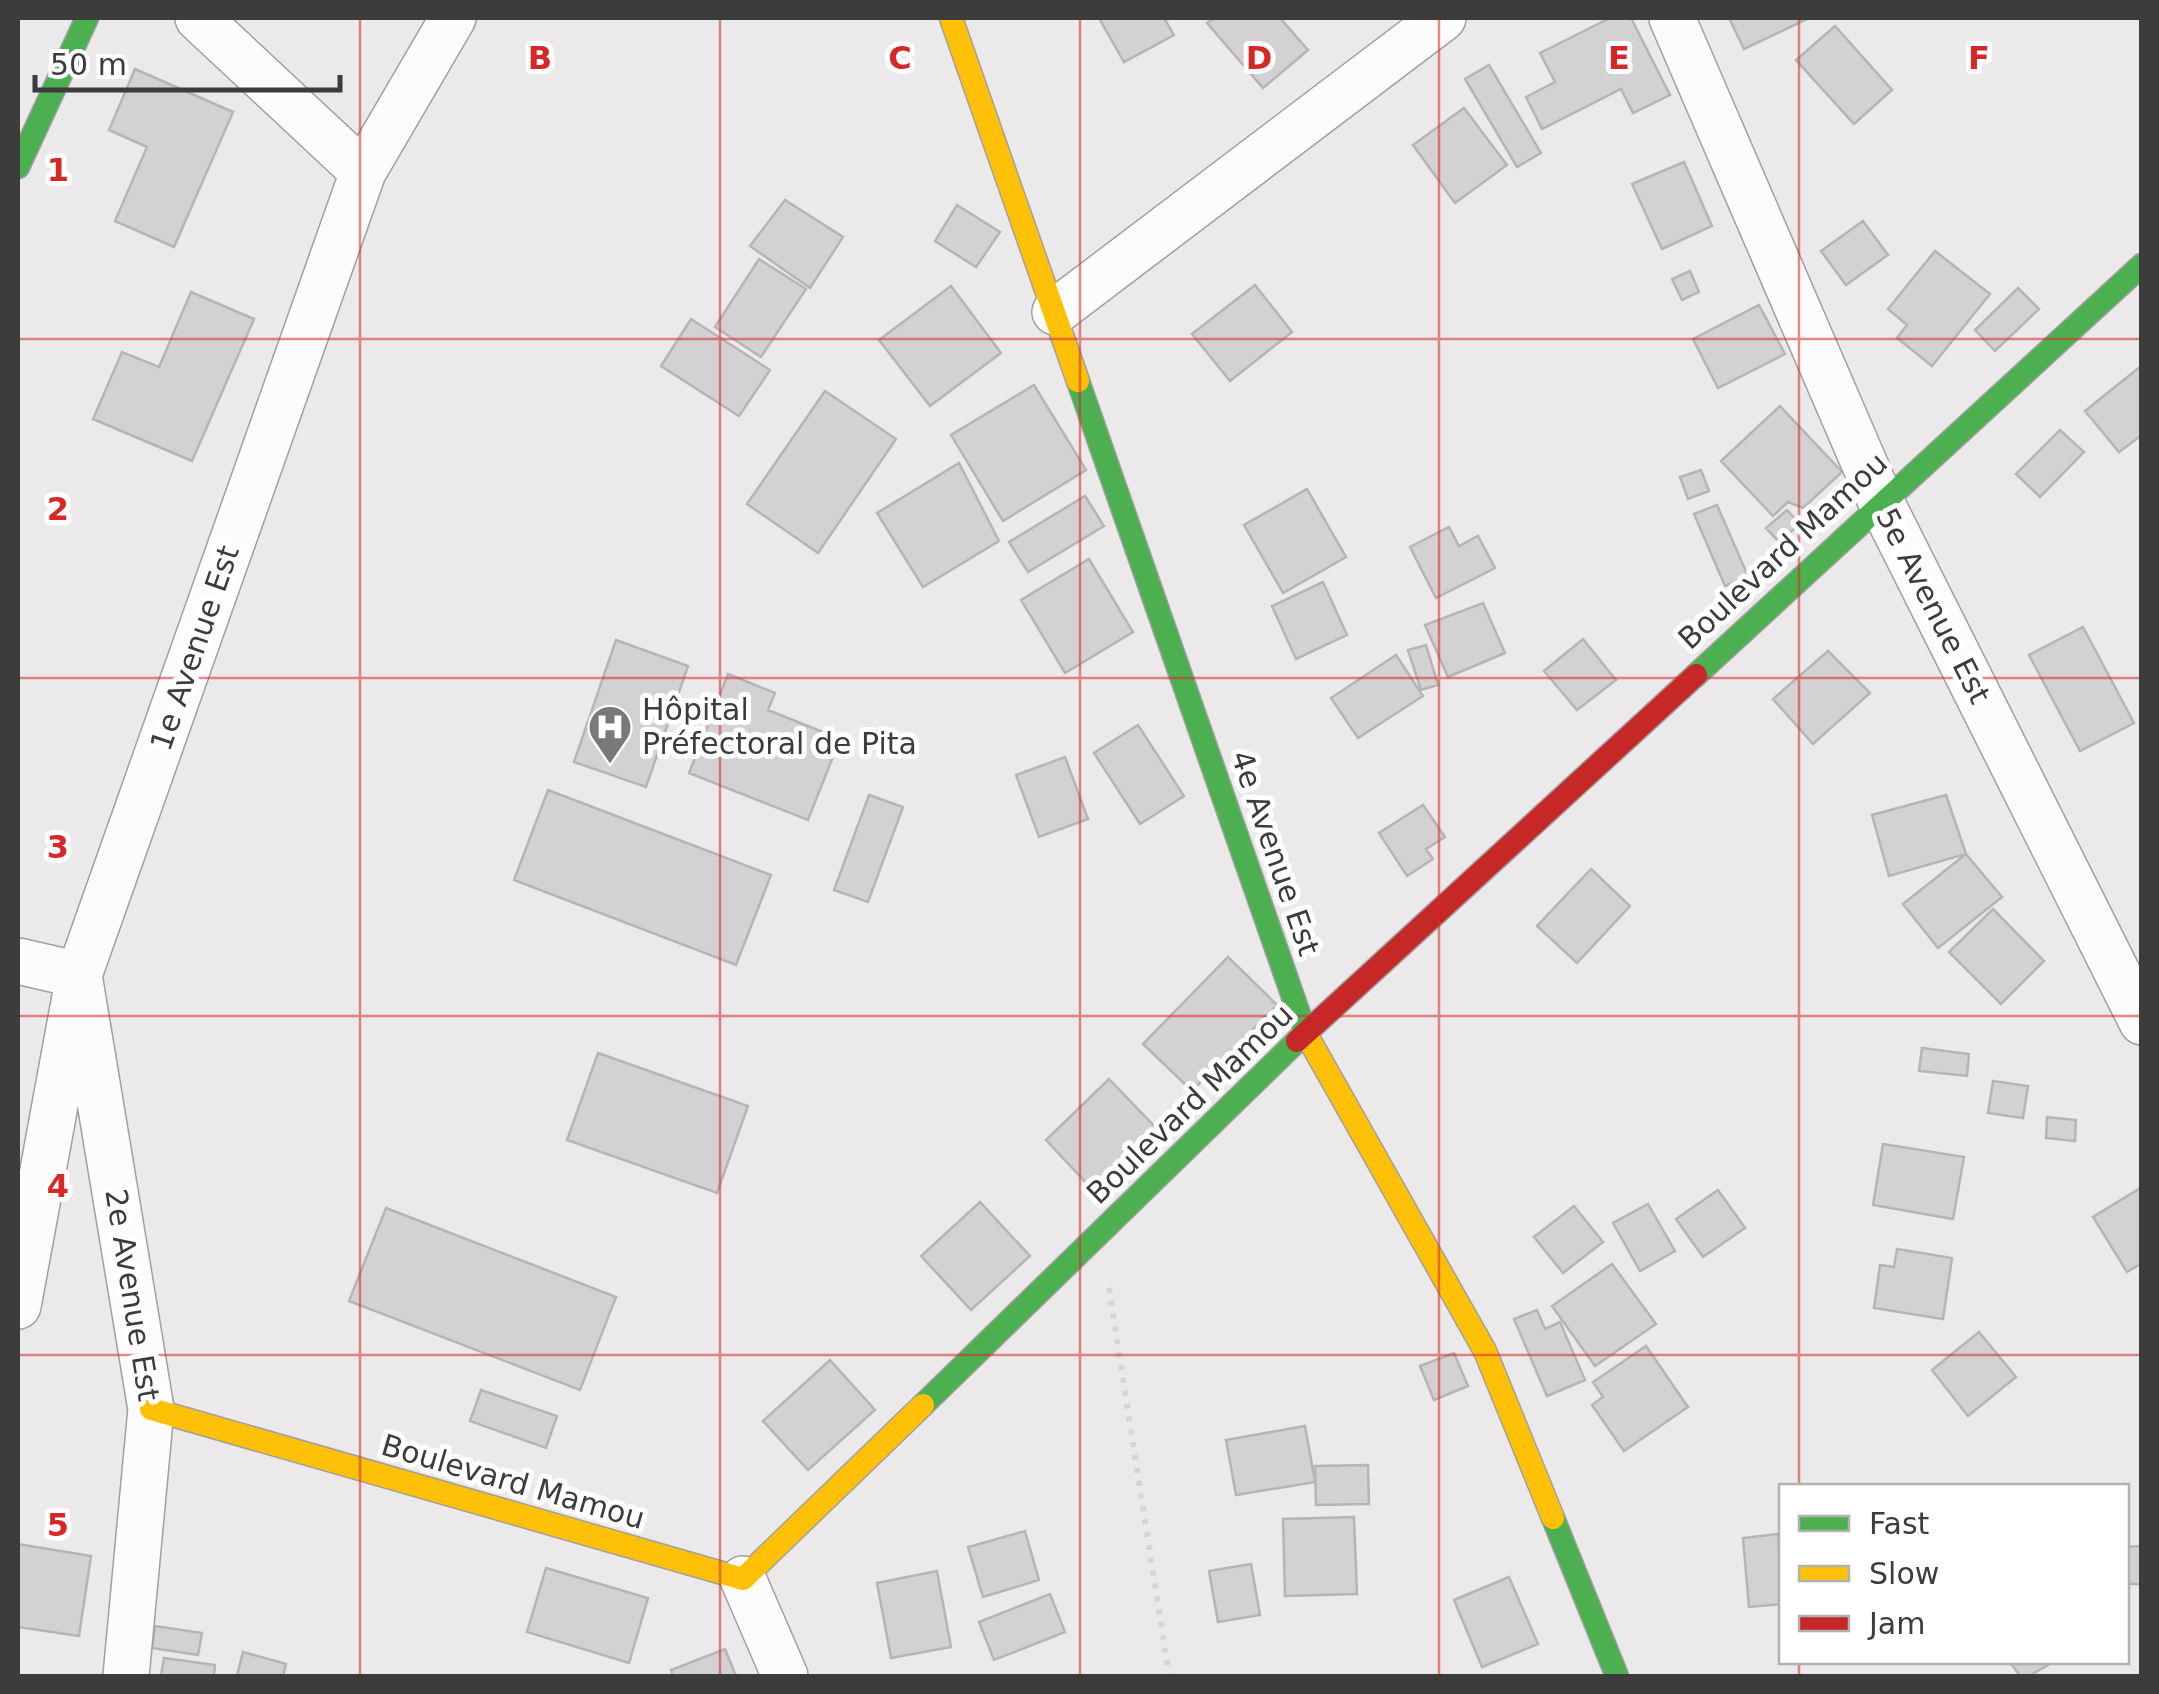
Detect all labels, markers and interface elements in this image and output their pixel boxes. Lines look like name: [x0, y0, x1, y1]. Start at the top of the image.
scale bar: [35, 30, 340, 92]
text: B: [528, 39, 552, 77]
text: C: [888, 39, 912, 77]
text: D: [1246, 39, 1272, 77]
text: E: [1608, 39, 1630, 77]
text: F: [1968, 39, 1990, 77]
text: 50 m: [50, 47, 127, 82]
text: 1: [47, 151, 69, 189]
street label: Boulevard Mamou: [1671, 445, 1894, 656]
text: 2: [47, 490, 69, 528]
street label: 5e Avenue Est: [1869, 502, 1998, 709]
street label: 1e Avenue Est: [143, 541, 246, 755]
place label: Hôpital Préfectoral de Pita: [642, 692, 917, 761]
hospital icon: Hôpital Préfectoral de Pita: [587, 704, 633, 765]
street label: 4e Avenue Est: [1224, 746, 1327, 960]
text: 3: [47, 828, 69, 866]
street label: Boulevard Mamou: [1080, 997, 1300, 1211]
text: 4: [47, 1167, 69, 1205]
street label: 2e Avenue Est: [98, 1186, 167, 1404]
street label: Boulevard Mamou: [378, 1427, 649, 1536]
legend: [1779, 1484, 2129, 1664]
text: 5: [47, 1506, 69, 1544]
text: Fast: [1869, 1506, 1930, 1541]
text: Slow: [1869, 1556, 1939, 1591]
text: Jam: [1867, 1606, 1925, 1641]

